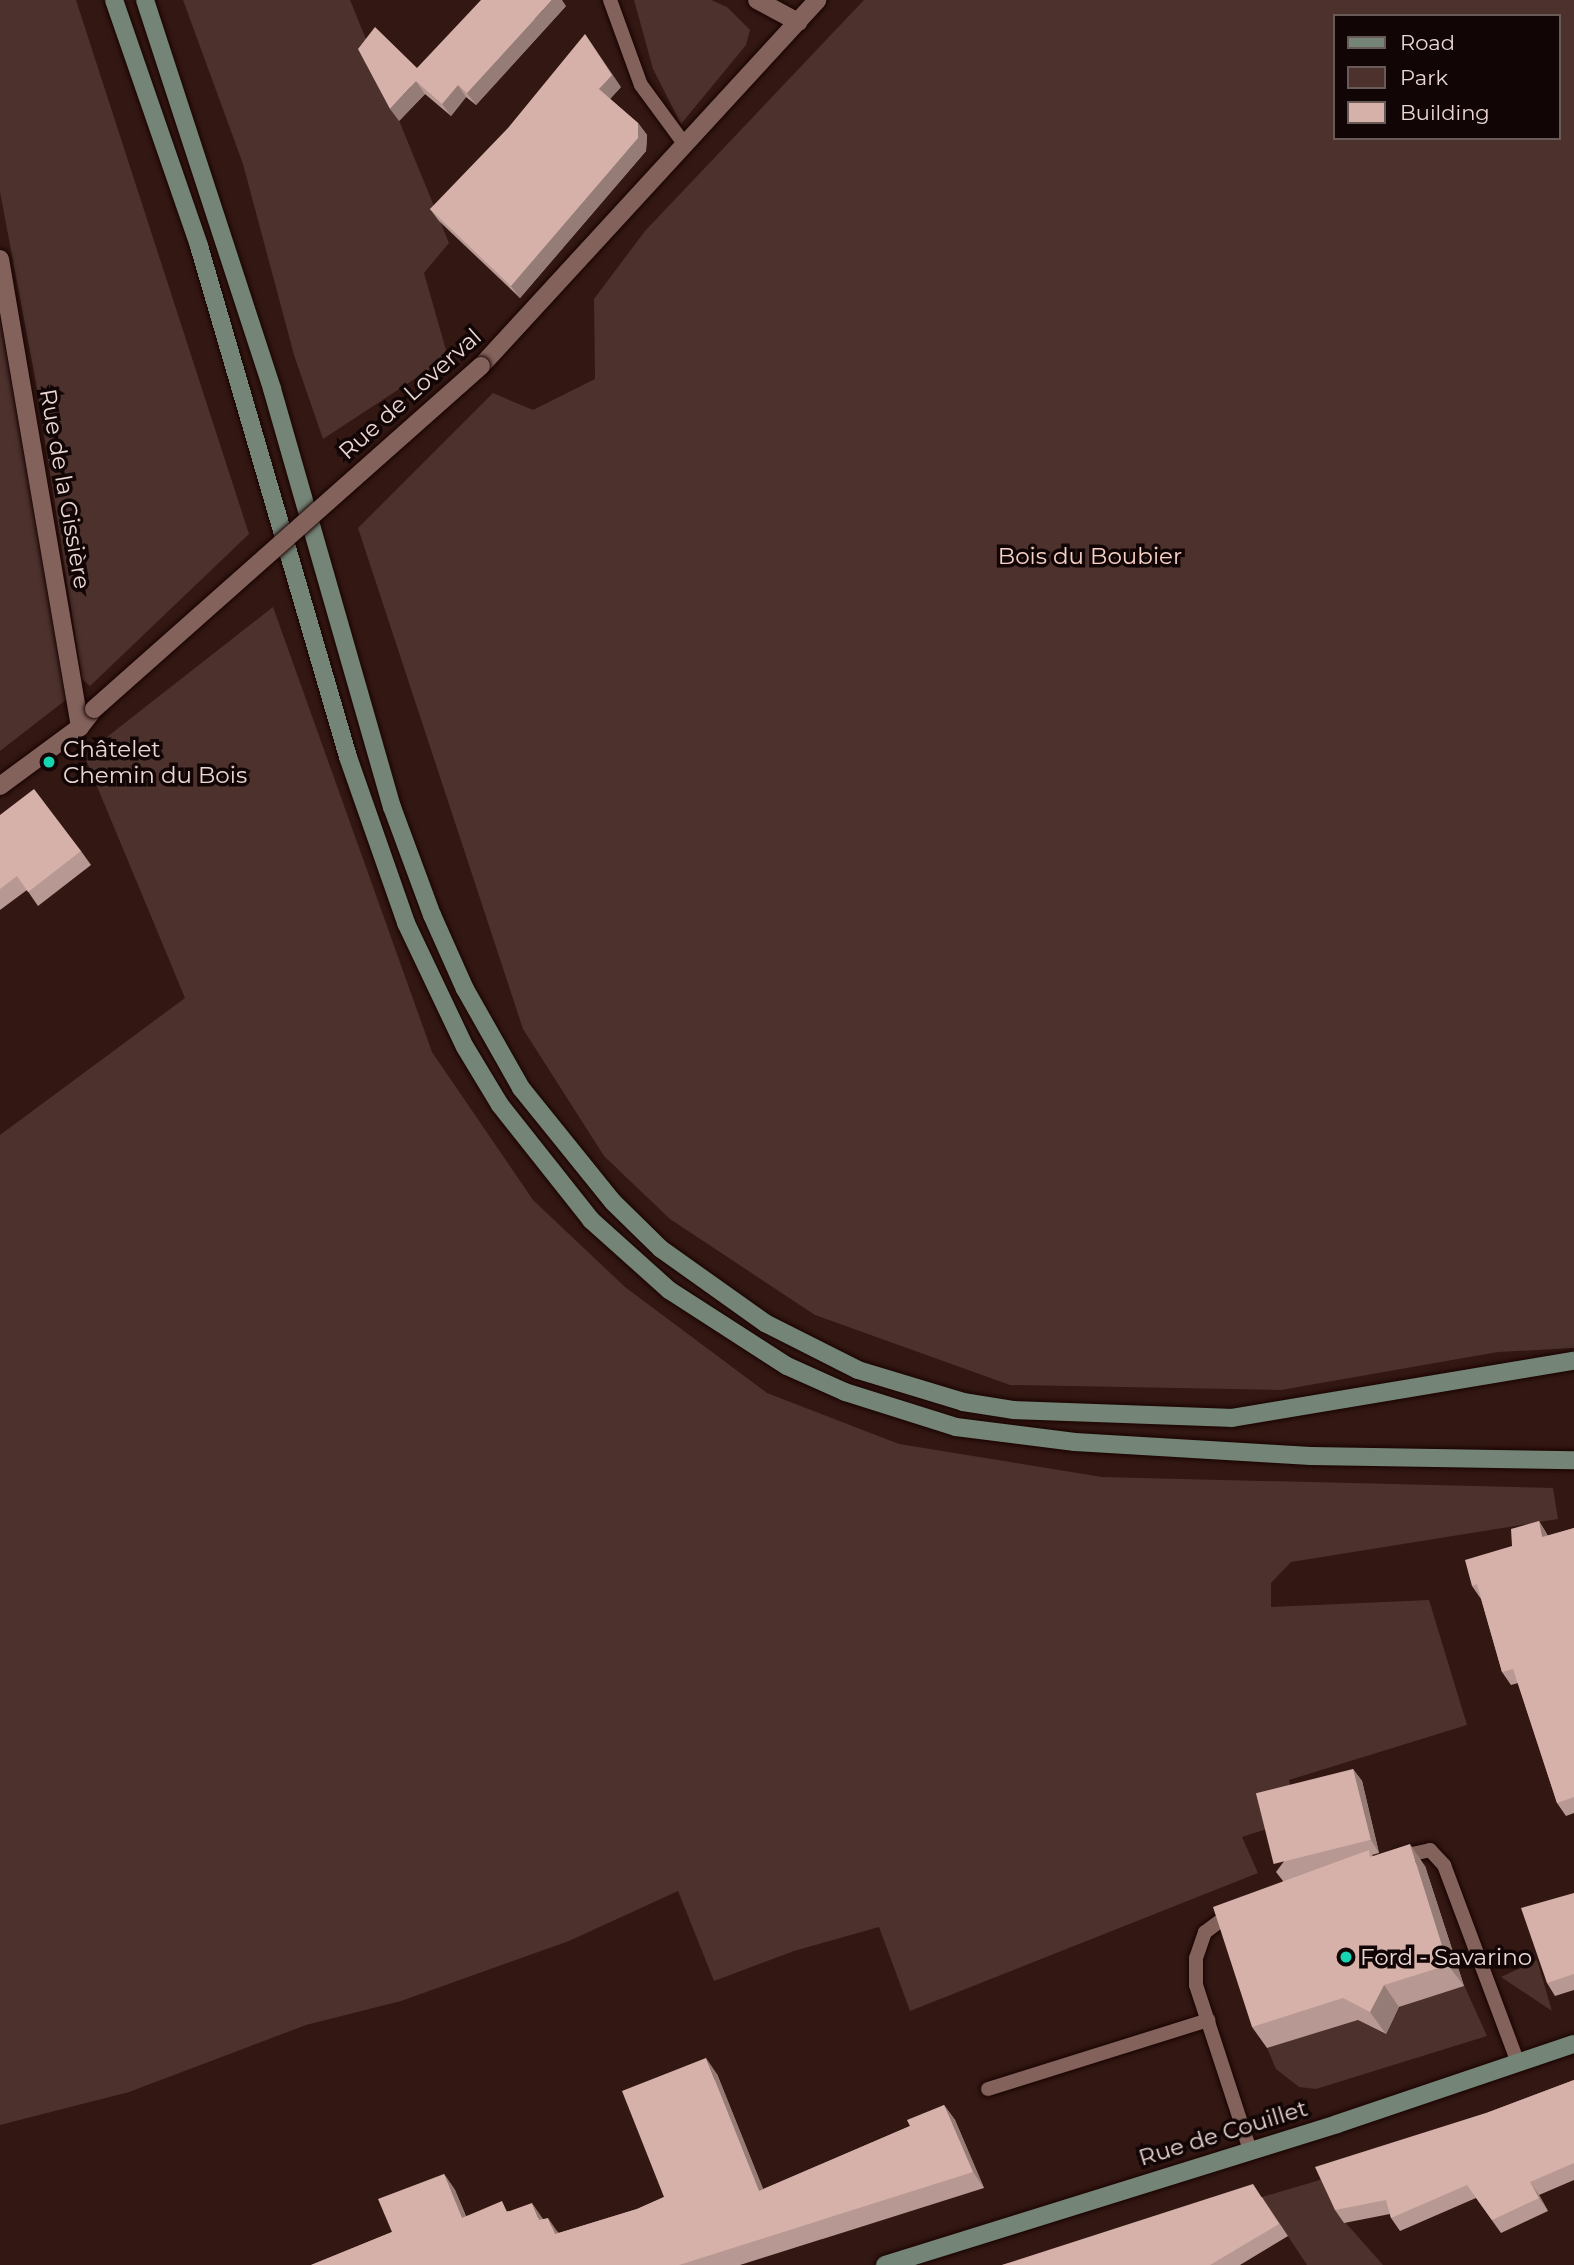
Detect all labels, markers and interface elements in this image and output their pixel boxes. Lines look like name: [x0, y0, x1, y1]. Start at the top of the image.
legend: [1332, 14, 1560, 140]
text: Road: [1400, 30, 1455, 55]
text: Park: [1400, 65, 1448, 90]
text: Building: [1400, 100, 1490, 125]
street label: Rue de Loverval: [333, 323, 487, 465]
street label: Rue de la Gissière: [34, 387, 96, 591]
park label: Bois du Boubier: [998, 542, 1182, 570]
place label: Châtelet Chemin du Bois: [63, 735, 247, 789]
marker: Châtelet Chemin du Bois: [41, 754, 57, 770]
place label: Ford - Savarino: [1360, 1943, 1532, 1971]
marker: Ford - Savarino: [1338, 1949, 1354, 1965]
street label: Rue de Couillet: [1135, 2094, 1311, 2172]

